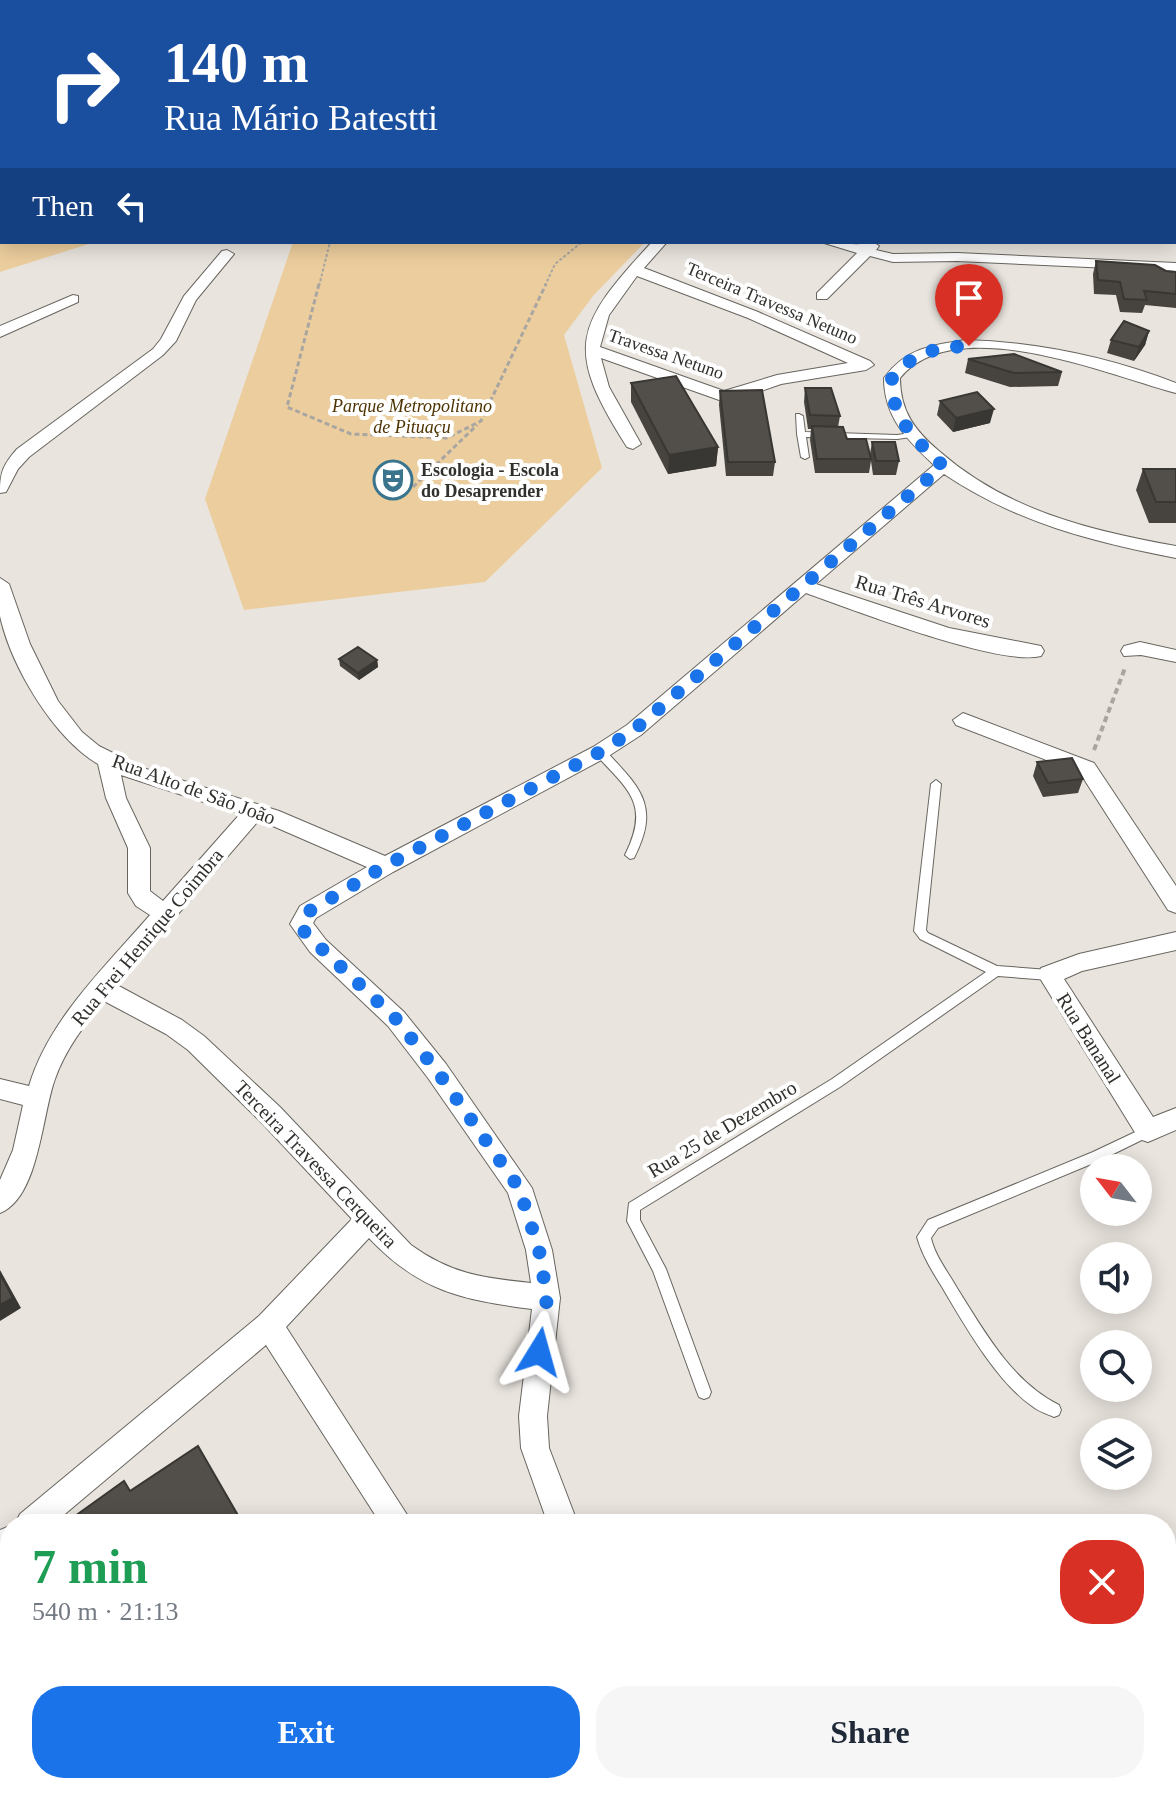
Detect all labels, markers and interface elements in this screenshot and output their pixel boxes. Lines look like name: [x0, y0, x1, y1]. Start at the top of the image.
icon: right: [32, 32, 136, 136]
text: 140 m: [164, 32, 309, 94]
text: Rua Mário Batestti: [164, 98, 438, 138]
icon: left: [110, 184, 154, 228]
text: Then: [32, 189, 94, 222]
street label: Terceira Travessa Netuno: [684, 258, 860, 348]
pin: [935, 264, 1003, 346]
icon: arrive: [947, 276, 991, 320]
street label: Travessa Netuno: [606, 325, 726, 383]
park label: Parque Metropolitano de Pituaçu: [331, 396, 492, 437]
theatre icon: Escologia - Escola do Desaprender: [372, 459, 414, 501]
place label: Escologia - Escola do Desaprender: [421, 460, 559, 501]
street label: Rua Três Arvores: [853, 570, 993, 632]
street label: Rua Alto de São João: [109, 749, 279, 829]
street label: Rua Frei Henrique Coimbra: [67, 844, 228, 1030]
street label: Rua Bananal: [1052, 989, 1126, 1088]
street label: Terceira Travessa Cerqueira: [230, 1076, 402, 1253]
street label: Rua 25 de Dezembro: [644, 1076, 800, 1182]
north arrow: [1080, 1154, 1152, 1226]
map controls: [1080, 1154, 1152, 1490]
button: sound: [1080, 1242, 1152, 1314]
position arrow: [497, 1310, 581, 1394]
button: search: [1080, 1330, 1152, 1402]
button: layers: [1080, 1418, 1152, 1490]
text: 7 min: [32, 1540, 148, 1593]
button: close: [1060, 1540, 1144, 1624]
text: 540 m · 21:13: [32, 1597, 179, 1626]
button: Exit: [32, 1686, 580, 1778]
button: Share: [596, 1686, 1144, 1778]

